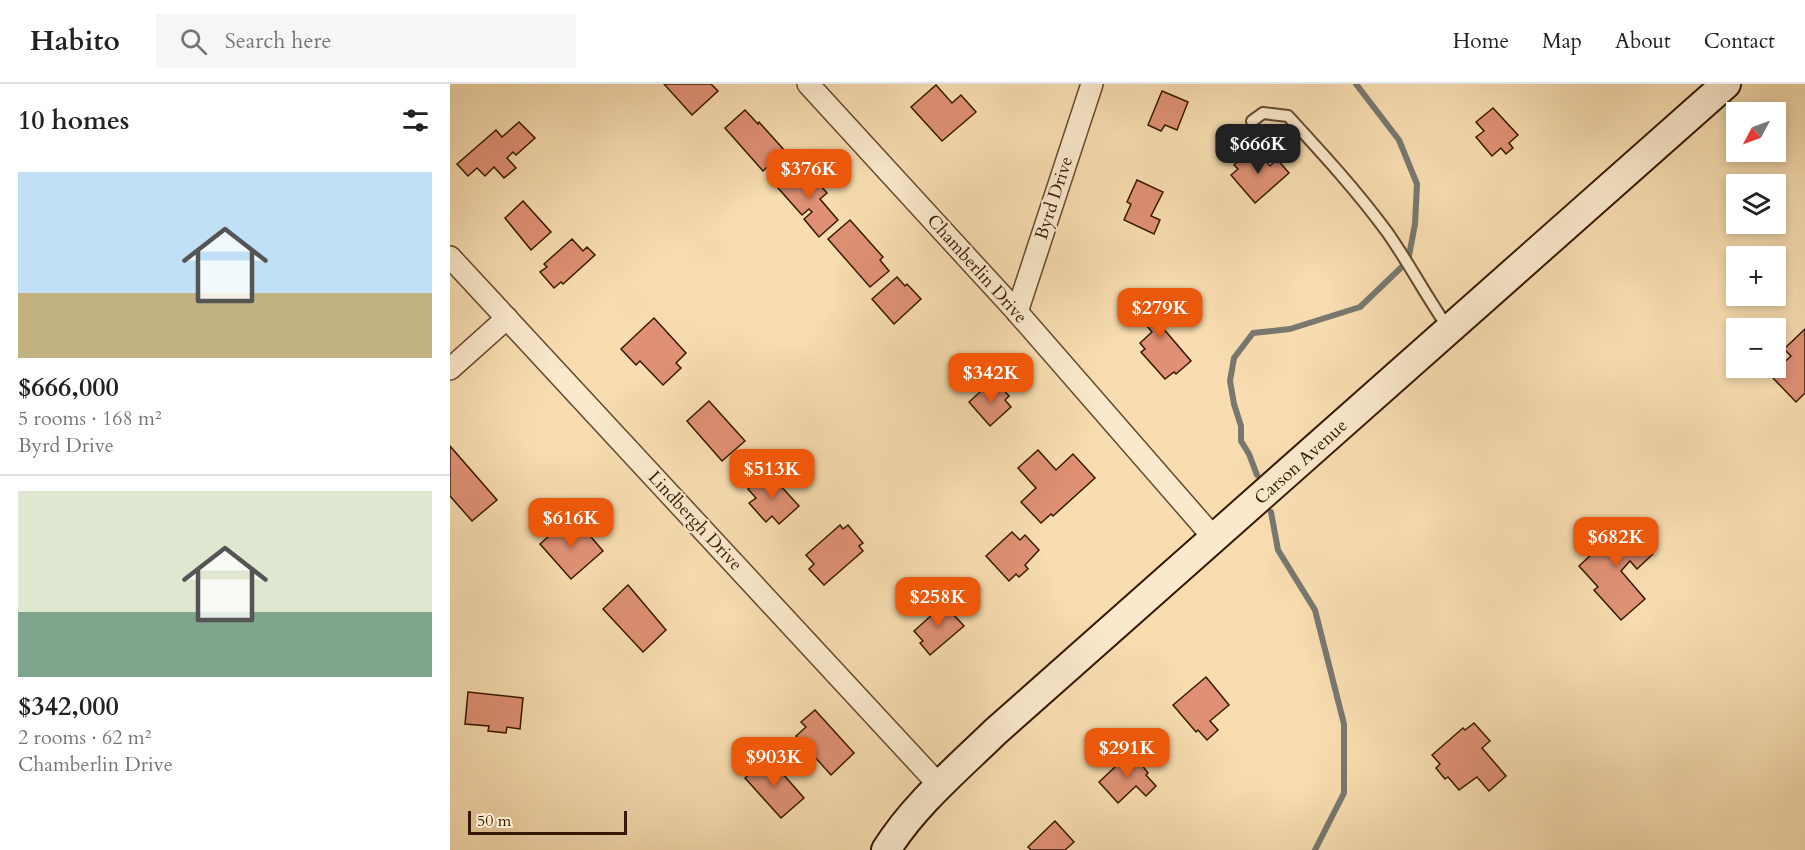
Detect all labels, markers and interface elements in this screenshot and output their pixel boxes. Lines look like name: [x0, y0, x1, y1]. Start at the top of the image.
search box: [156, 14, 576, 68]
text: Habito: [30, 22, 120, 60]
icon: search: [177, 25, 210, 58]
text: Search here: [225, 26, 331, 56]
text: Home: [1453, 27, 1509, 56]
text: Map: [1542, 27, 1582, 56]
text: About: [1615, 27, 1671, 56]
text: Contact: [1704, 27, 1775, 56]
north arrow: [1726, 102, 1786, 162]
map controls: [1726, 102, 1786, 378]
text: 10 homes: [18, 103, 129, 138]
icon: filters: [399, 104, 432, 137]
pin: $666K: [1216, 124, 1300, 175]
text: $666K: [1229, 130, 1287, 157]
pin: $376K: [767, 149, 851, 200]
street label: Byrd Drive: [1029, 153, 1079, 243]
text: $376K: [780, 155, 838, 182]
button: layers: [1726, 174, 1786, 234]
street label: Chamberlin Drive: [921, 209, 1033, 329]
icon: home: [171, 211, 279, 319]
button: +: [1726, 246, 1786, 306]
pin: $279K: [1118, 288, 1202, 339]
text: $279K: [1131, 294, 1189, 321]
button: −: [1726, 318, 1786, 378]
pin: $342K: [949, 353, 1033, 404]
text: $342K: [962, 359, 1020, 386]
text: $666,000: [18, 370, 119, 405]
text: 5 rooms · 168 m²: [18, 405, 162, 432]
street label: Carson Avenue: [1249, 413, 1353, 511]
text: Byrd Drive: [18, 432, 114, 459]
pin: $513K: [730, 449, 814, 500]
text: $513K: [743, 455, 801, 482]
street label: Lindbergh Drive: [642, 465, 748, 577]
pin: $616K: [529, 498, 613, 549]
text: $616K: [542, 504, 600, 531]
pin: $682K: [1574, 517, 1658, 568]
text: $682K: [1587, 523, 1645, 550]
icon: home: [171, 530, 279, 638]
pin: $258K: [896, 577, 980, 628]
text: $258K: [909, 583, 967, 610]
text: $342,000: [18, 689, 119, 724]
text: 2 rooms · 62 m²: [18, 724, 151, 751]
pin: $291K: [1085, 728, 1169, 779]
text: $291K: [1098, 734, 1156, 761]
pin: $903K: [732, 737, 816, 788]
text: $903K: [745, 743, 803, 770]
text: Chamberlin Drive: [18, 751, 173, 778]
scale bar: [468, 808, 627, 836]
text: 50 m: [477, 810, 511, 832]

